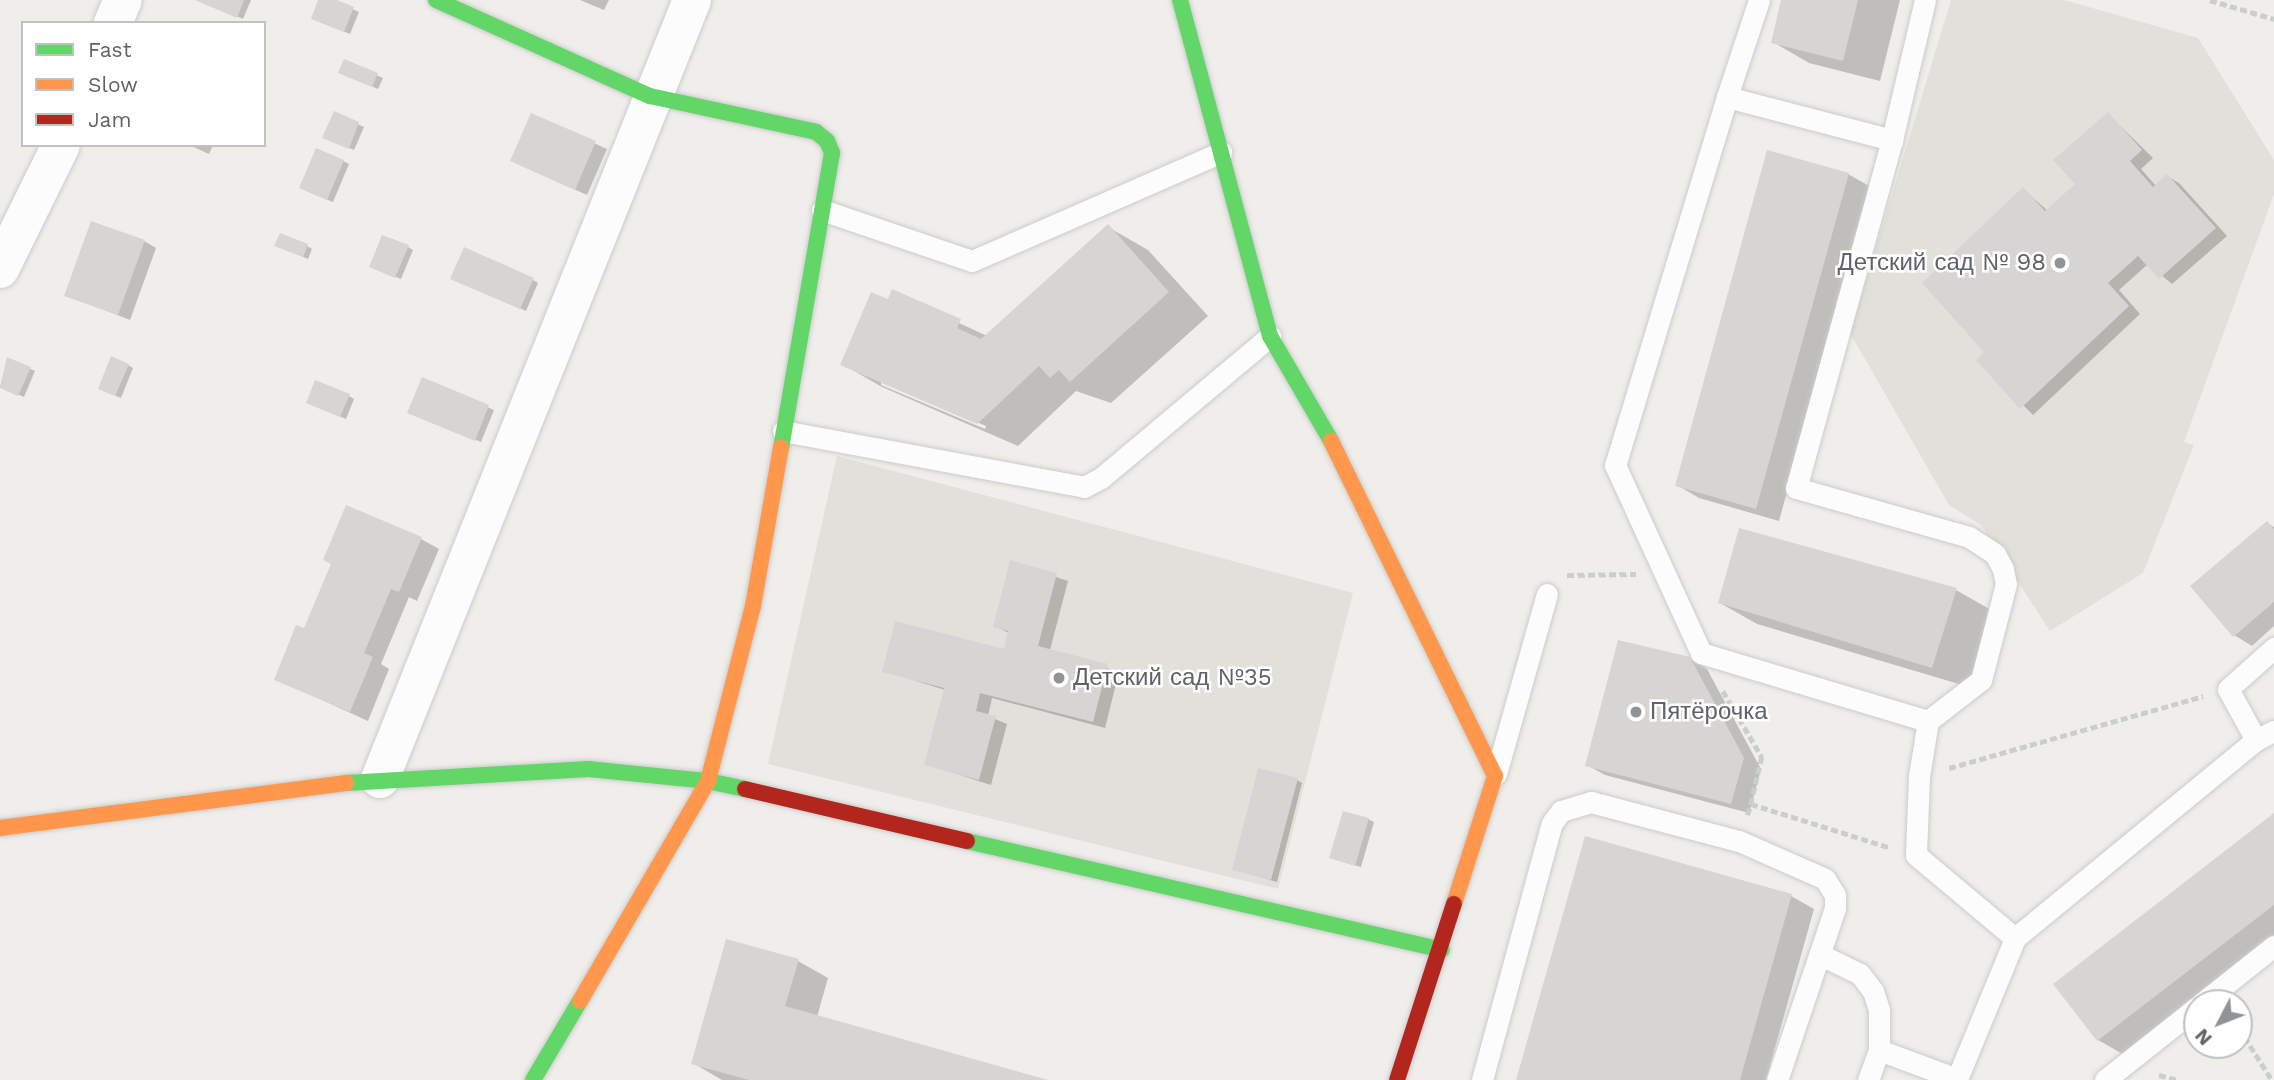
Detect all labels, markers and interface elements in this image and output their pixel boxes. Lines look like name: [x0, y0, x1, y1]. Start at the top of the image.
legend: [21, 21, 266, 147]
text: Fast: [88, 37, 132, 62]
text: Slow: [88, 72, 138, 97]
text: Jam: [88, 107, 131, 132]
place label: Детский сад № 98: [1837, 249, 2046, 277]
marker: Детский сад № 98: [2052, 255, 2068, 271]
place label: Детский сад №35: [1073, 664, 1272, 692]
marker: Детский сад №35: [1051, 670, 1067, 686]
place label: Пятёрочка: [1650, 698, 1768, 726]
marker: Пятёрочка: [1628, 704, 1644, 720]
north arrow: [2183, 989, 2253, 1059]
text: N: [2190, 1024, 2217, 1050]

